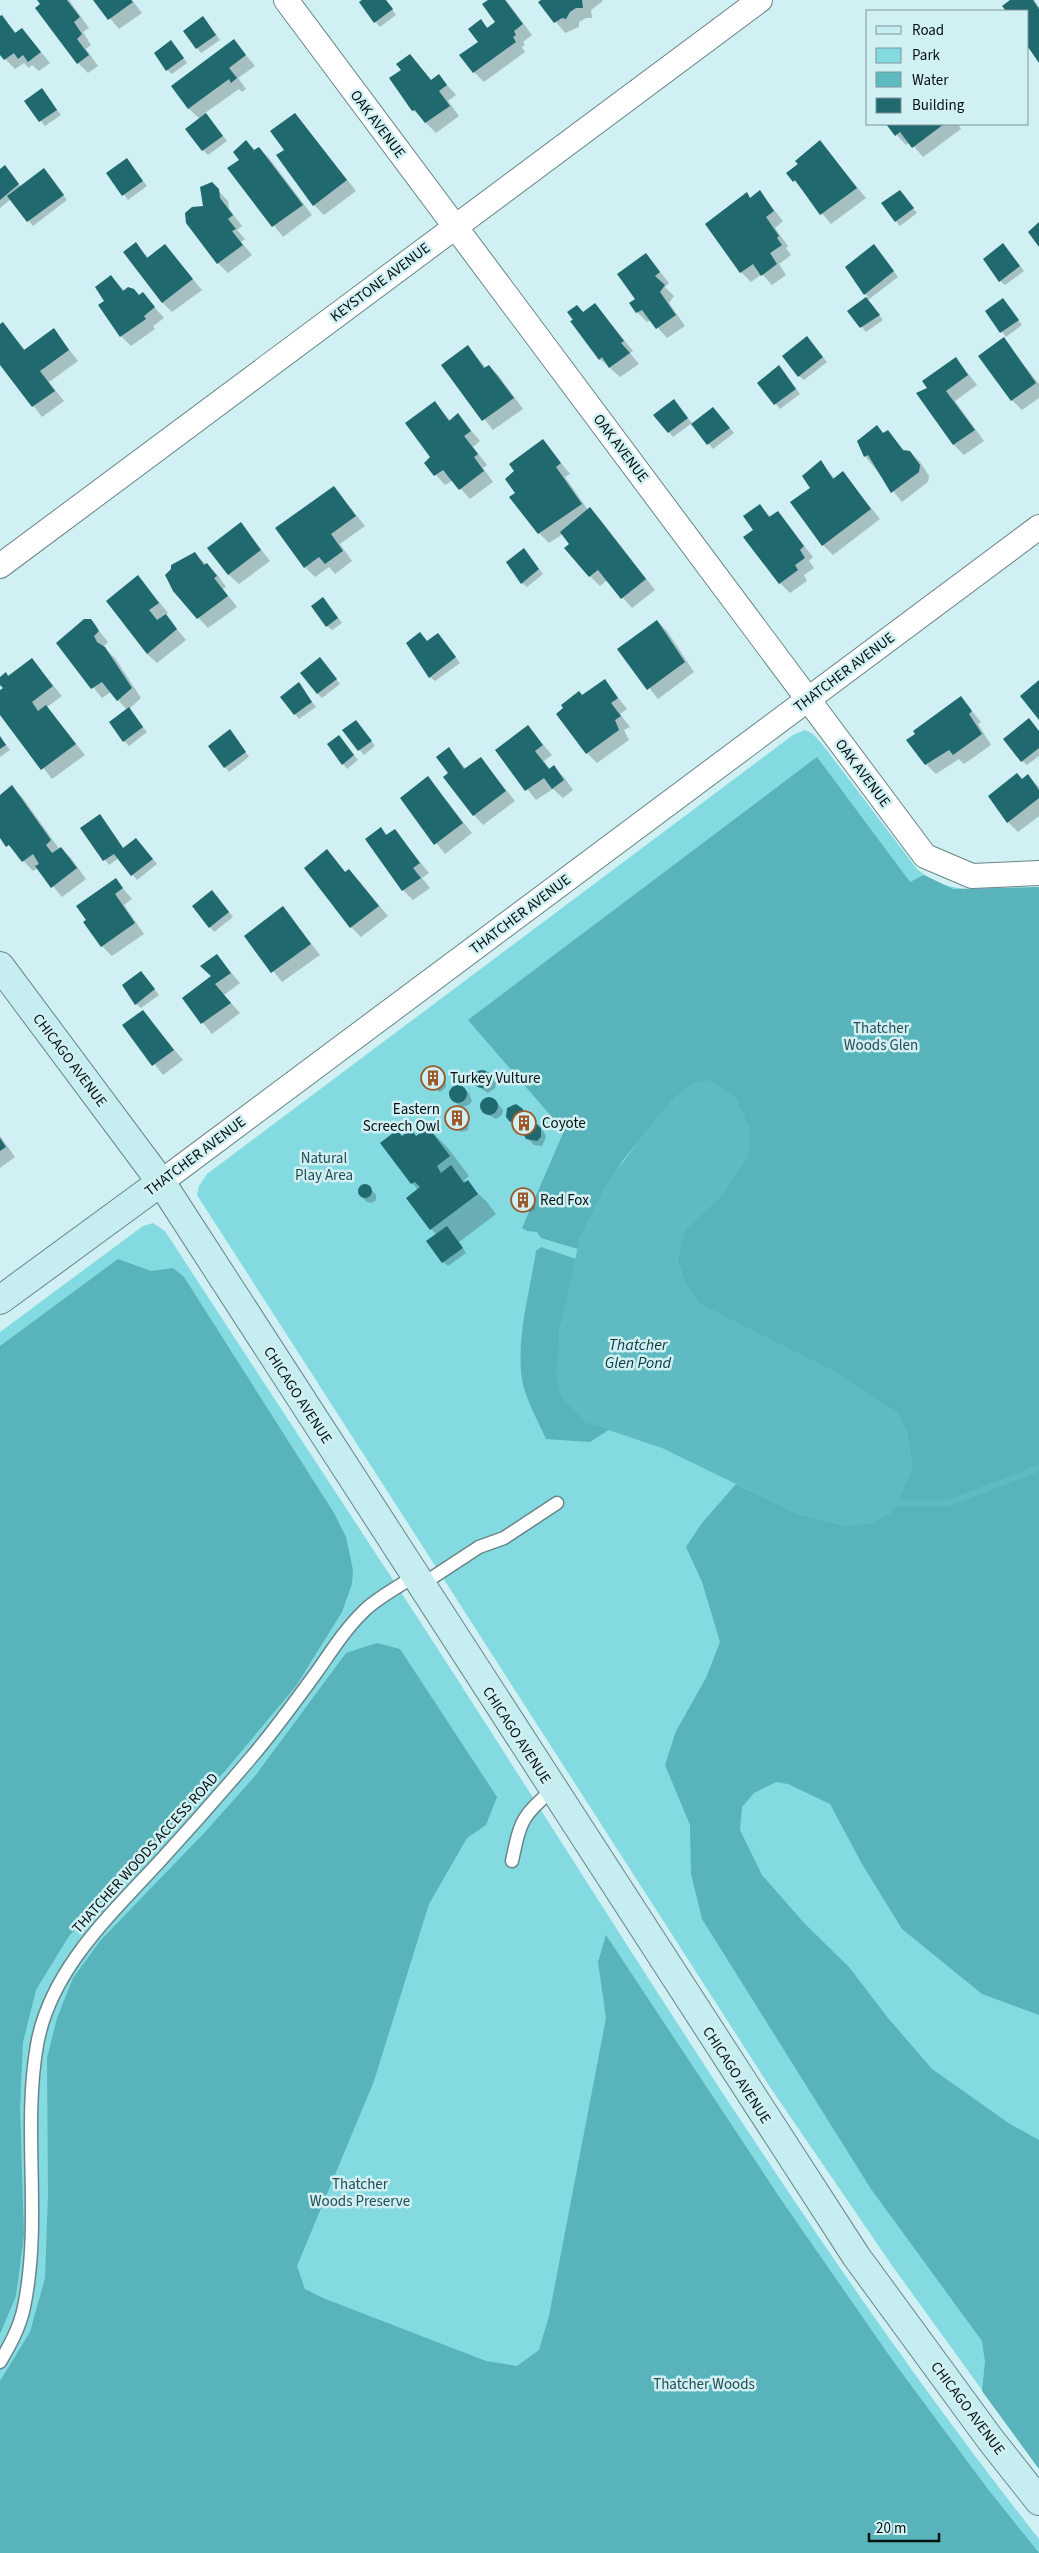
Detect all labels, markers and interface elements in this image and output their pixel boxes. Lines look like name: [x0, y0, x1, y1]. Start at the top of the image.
legend: [866, 10, 1029, 125]
text: Road: [912, 20, 944, 41]
text: Park: [912, 45, 941, 66]
text: Water: [912, 70, 949, 91]
street label: OAK AVENUE: [345, 86, 410, 163]
text: Building: [912, 95, 965, 116]
street label: KEYSTONE AVENUE: [326, 238, 435, 327]
street label: OAK AVENUE: [588, 410, 653, 487]
street label: THATCHER AVENUE: [789, 627, 899, 717]
street label: OAK AVENUE: [830, 735, 895, 812]
street label: THATCHER AVENUE: [465, 869, 575, 959]
street label: CHICAGO AVENUE: [28, 1009, 112, 1111]
park label: Thatcher Woods Glen: [844, 1018, 918, 1056]
building icon: Turkey Vulture: [420, 1065, 446, 1091]
place label: Turkey Vulture: [450, 1068, 540, 1089]
place label: Eastern Screech Owl: [363, 1099, 440, 1137]
building icon: Eastern Screech Owl: [444, 1105, 470, 1131]
building icon: Coyote: [511, 1110, 537, 1136]
street label: THATCHER AVENUE: [140, 1111, 250, 1201]
place label: Coyote: [542, 1113, 586, 1134]
park label: Natural Play Area: [295, 1148, 353, 1186]
building icon: Red Fox: [510, 1187, 536, 1213]
place label: Red Fox: [540, 1190, 589, 1211]
water label: Thatcher Glen Pond: [605, 1334, 672, 1374]
street label: CHICAGO AVENUE: [258, 1343, 337, 1448]
street label: CHICAGO AVENUE: [477, 1683, 556, 1788]
street label: THATCHER WOODS ACCESS ROAD: [67, 1768, 223, 1938]
street label: CHICAGO AVENUE: [697, 2023, 776, 2128]
park label: Thatcher Woods Preserve: [310, 2174, 410, 2212]
street label: CHICAGO AVENUE: [926, 2357, 1010, 2459]
park label: Thatcher Woods: [653, 2374, 755, 2395]
scale bar: [869, 2510, 939, 2542]
text: 20 m: [876, 2518, 906, 2539]

